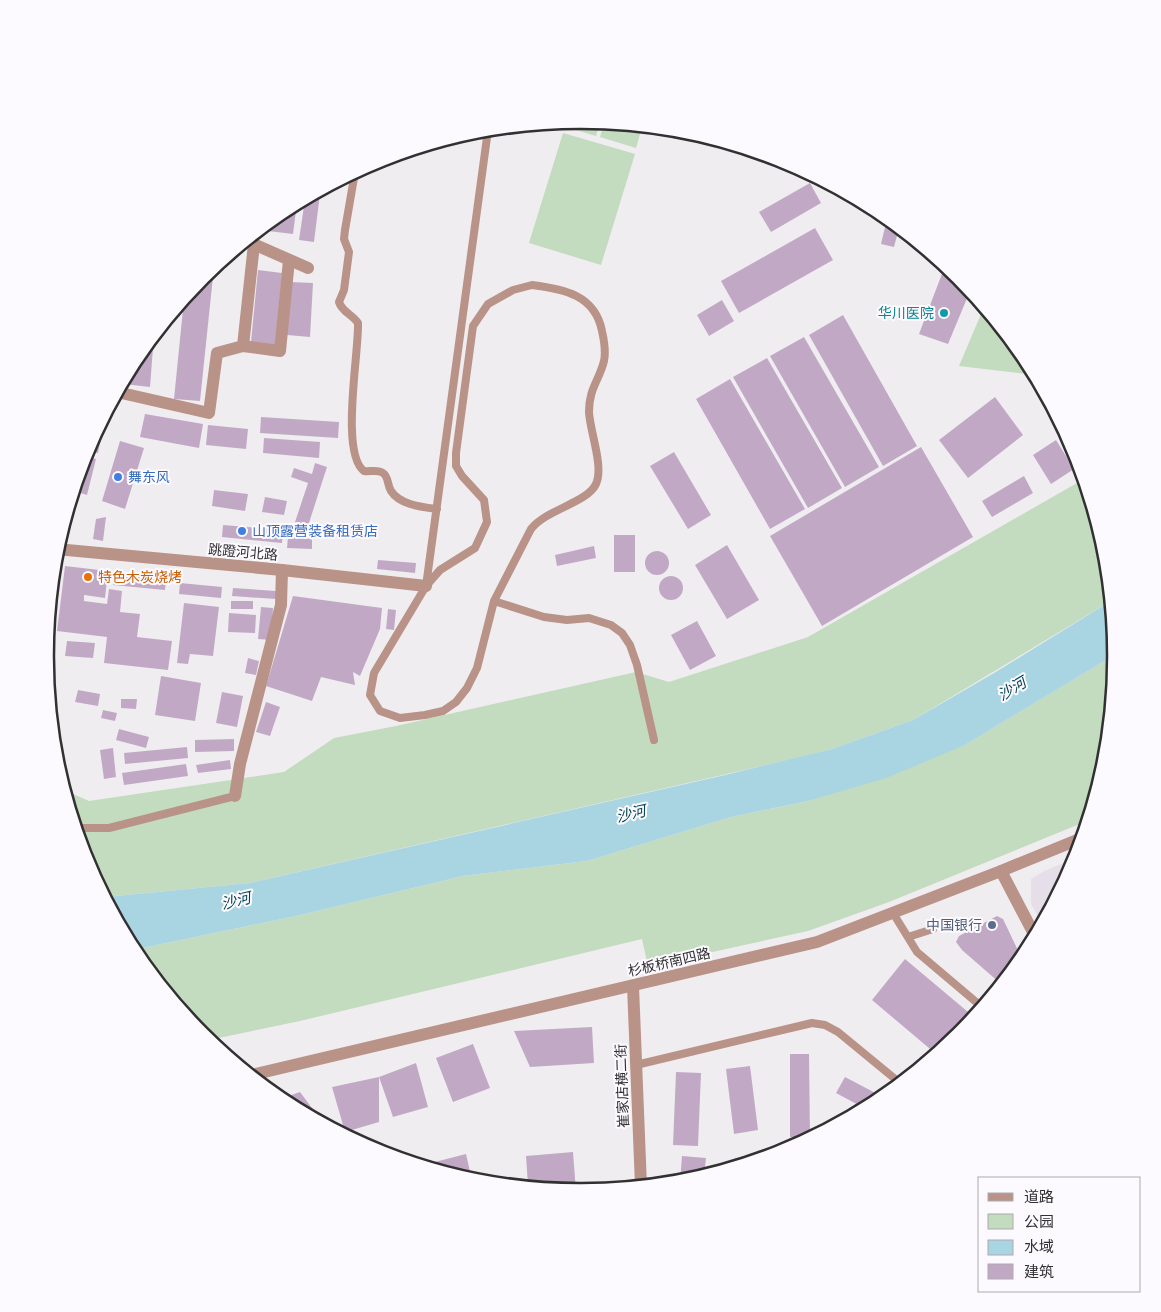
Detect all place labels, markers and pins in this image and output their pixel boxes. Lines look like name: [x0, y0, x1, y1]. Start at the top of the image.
place label: 华川医院: [878, 304, 934, 324]
marker: 华川医院: [938, 307, 950, 319]
place label: 舞东风: [128, 468, 170, 488]
marker: 舞东风: [112, 471, 124, 483]
place label: 山顶露营装备租赁店: [252, 522, 378, 542]
marker: 山顶露营装备租赁店: [236, 525, 248, 537]
place label: 特色木炭烧烤: [98, 568, 182, 588]
marker: 特色木炭烧烤: [82, 571, 94, 583]
place label: 中国银行: [926, 916, 982, 936]
marker: 中国银行: [986, 919, 998, 931]

